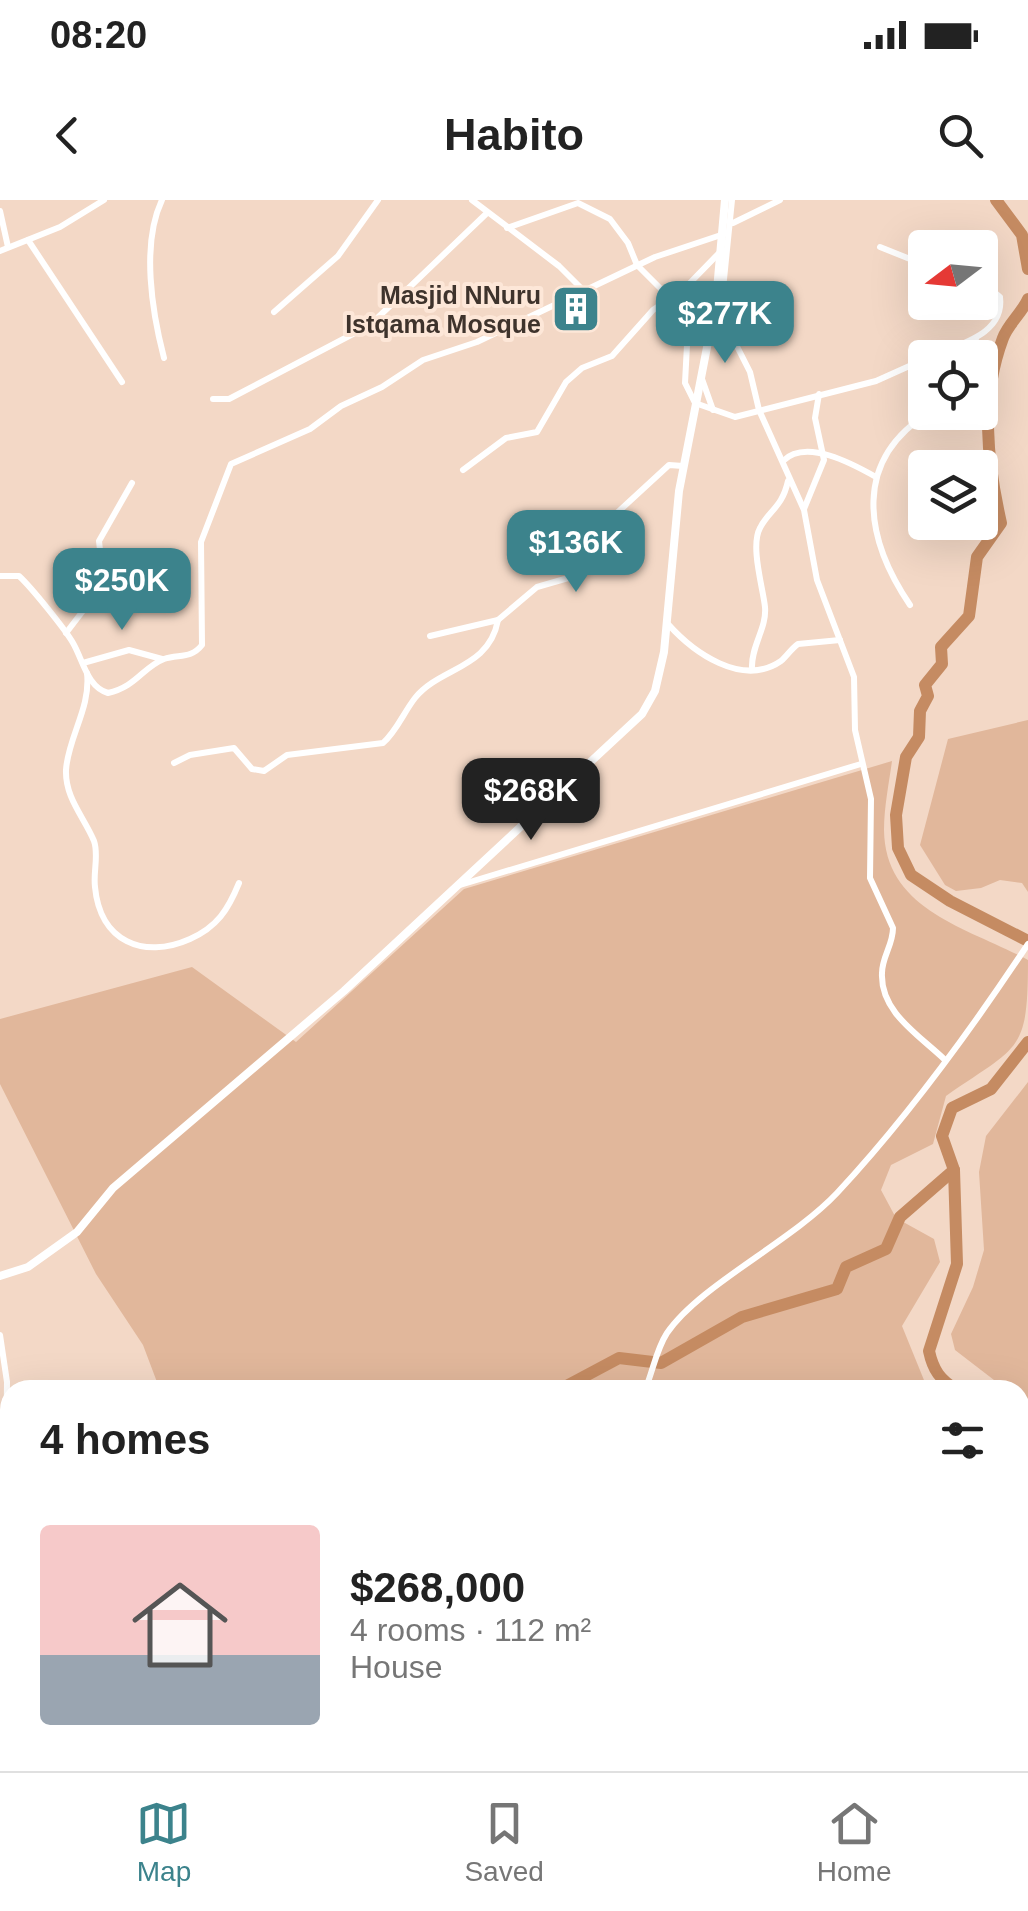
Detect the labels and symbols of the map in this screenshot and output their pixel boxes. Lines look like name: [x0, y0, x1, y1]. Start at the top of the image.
north arrow: [908, 230, 998, 320]
place label: Masjid NNuru Istqama Mosque: [345, 281, 541, 338]
pin: $277K: [655, 281, 795, 366]
building icon: Masjid NNuru Istqama Mosque: [550, 283, 602, 335]
pin: $136K: [506, 510, 646, 595]
pin: $250K: [52, 548, 192, 633]
pin: $268K: [461, 758, 601, 843]

